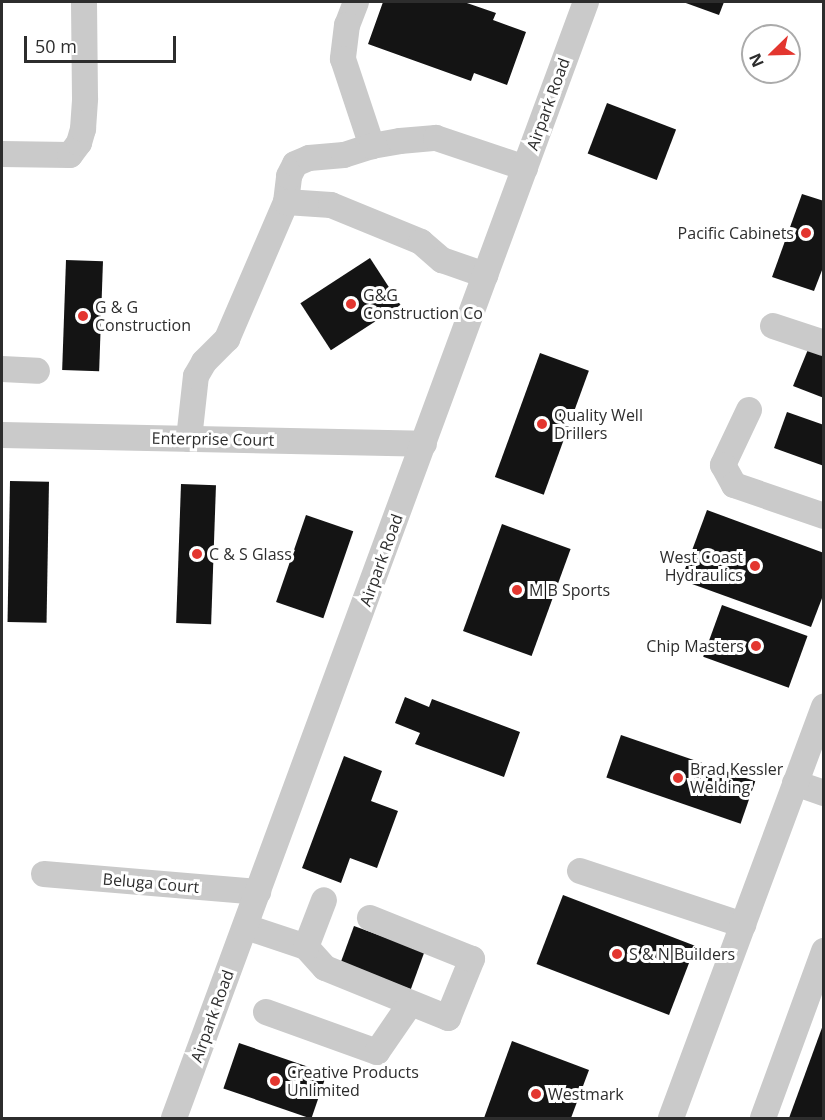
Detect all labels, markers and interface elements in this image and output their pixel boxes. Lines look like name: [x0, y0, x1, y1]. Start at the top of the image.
scale bar: [27, 24, 178, 62]
north arrow: [741, 24, 801, 84]
text: 50 m: [35, 34, 77, 58]
text: N: [744, 50, 769, 71]
street label: Airpark Road: [522, 55, 574, 153]
place label: Pacific Cabinets: [678, 223, 794, 243]
marker: Pacific Cabinets: [799, 226, 813, 240]
place label: G&G Construction Co: [363, 285, 483, 323]
place label: G & G Construction: [95, 297, 191, 335]
marker: G&G Construction Co: [344, 297, 358, 311]
marker: G & G Construction: [76, 309, 90, 323]
place label: Quality Well Drillers: [554, 405, 643, 443]
marker: Quality Well Drillers: [535, 417, 549, 431]
street label: Enterprise Court: [151, 428, 275, 450]
street label: Airpark Road: [355, 511, 407, 609]
place label: C & S Glass: [209, 544, 292, 564]
marker: C & S Glass: [190, 547, 204, 561]
place label: West Coast Hydraulics: [660, 547, 743, 585]
marker: West Coast Hydraulics: [748, 559, 762, 573]
place label: M B Sports: [529, 580, 610, 600]
marker: M B Sports: [510, 583, 524, 597]
place label: Chip Masters: [646, 636, 744, 656]
marker: Chip Masters: [749, 639, 763, 653]
place label: Brad Kessler Welding: [690, 759, 783, 797]
marker: Brad Kessler Welding: [671, 771, 685, 785]
street label: Beluga Court: [102, 869, 200, 897]
place label: S & N Builders: [629, 944, 735, 964]
marker: S & N Builders: [610, 947, 624, 961]
street label: Airpark Road: [186, 967, 238, 1065]
place label: Creative Products Unlimited: [287, 1062, 419, 1100]
marker: Creative Products Unlimited: [268, 1074, 282, 1088]
place label: Westmark: [548, 1084, 624, 1104]
marker: Westmark: [529, 1087, 543, 1101]

